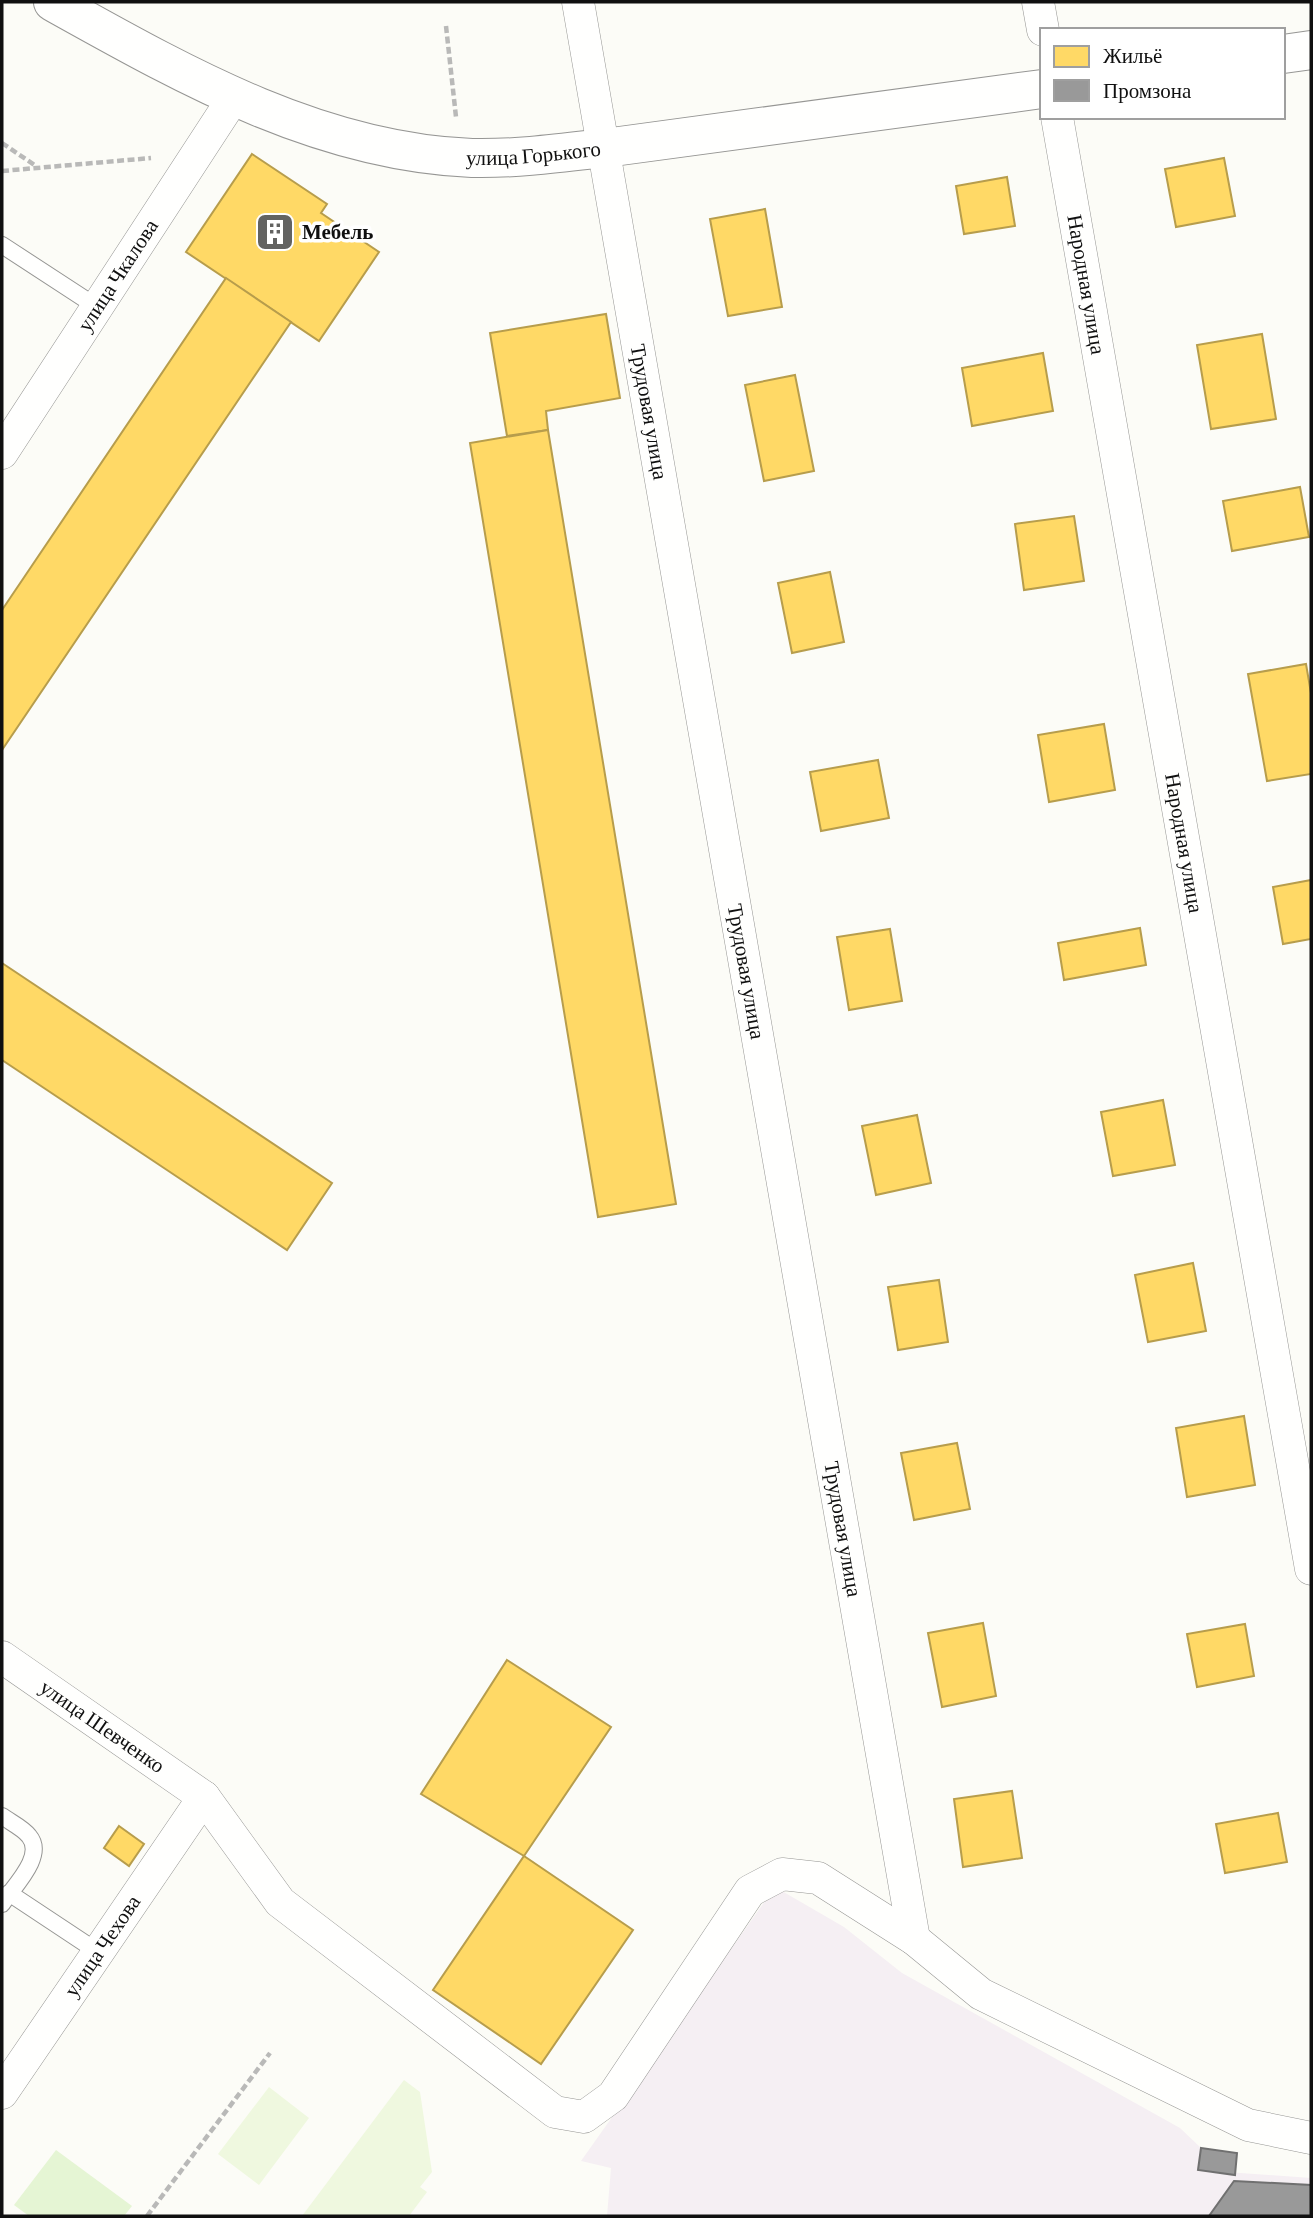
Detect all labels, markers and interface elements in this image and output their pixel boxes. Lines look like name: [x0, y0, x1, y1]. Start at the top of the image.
legend: [1040, 28, 1285, 119]
text: Жильё: [1103, 44, 1162, 68]
text: Промзона: [1103, 79, 1192, 103]
street label: улица Горького: [465, 137, 602, 170]
building icon: Мебель: [254, 211, 296, 253]
street label: Народная улица: [1062, 213, 1110, 357]
street label: улица Чкалова: [73, 214, 163, 336]
place label: Мебель: [302, 220, 373, 244]
street label: Трудовая улица: [626, 342, 673, 482]
street label: Народная улица: [1160, 771, 1208, 915]
street label: Трудовая улица: [723, 902, 770, 1042]
street label: Трудовая улица: [819, 1460, 867, 1599]
street label: улица Шевченко: [35, 1675, 169, 1778]
street label: улица Чехова: [59, 1890, 146, 2001]

